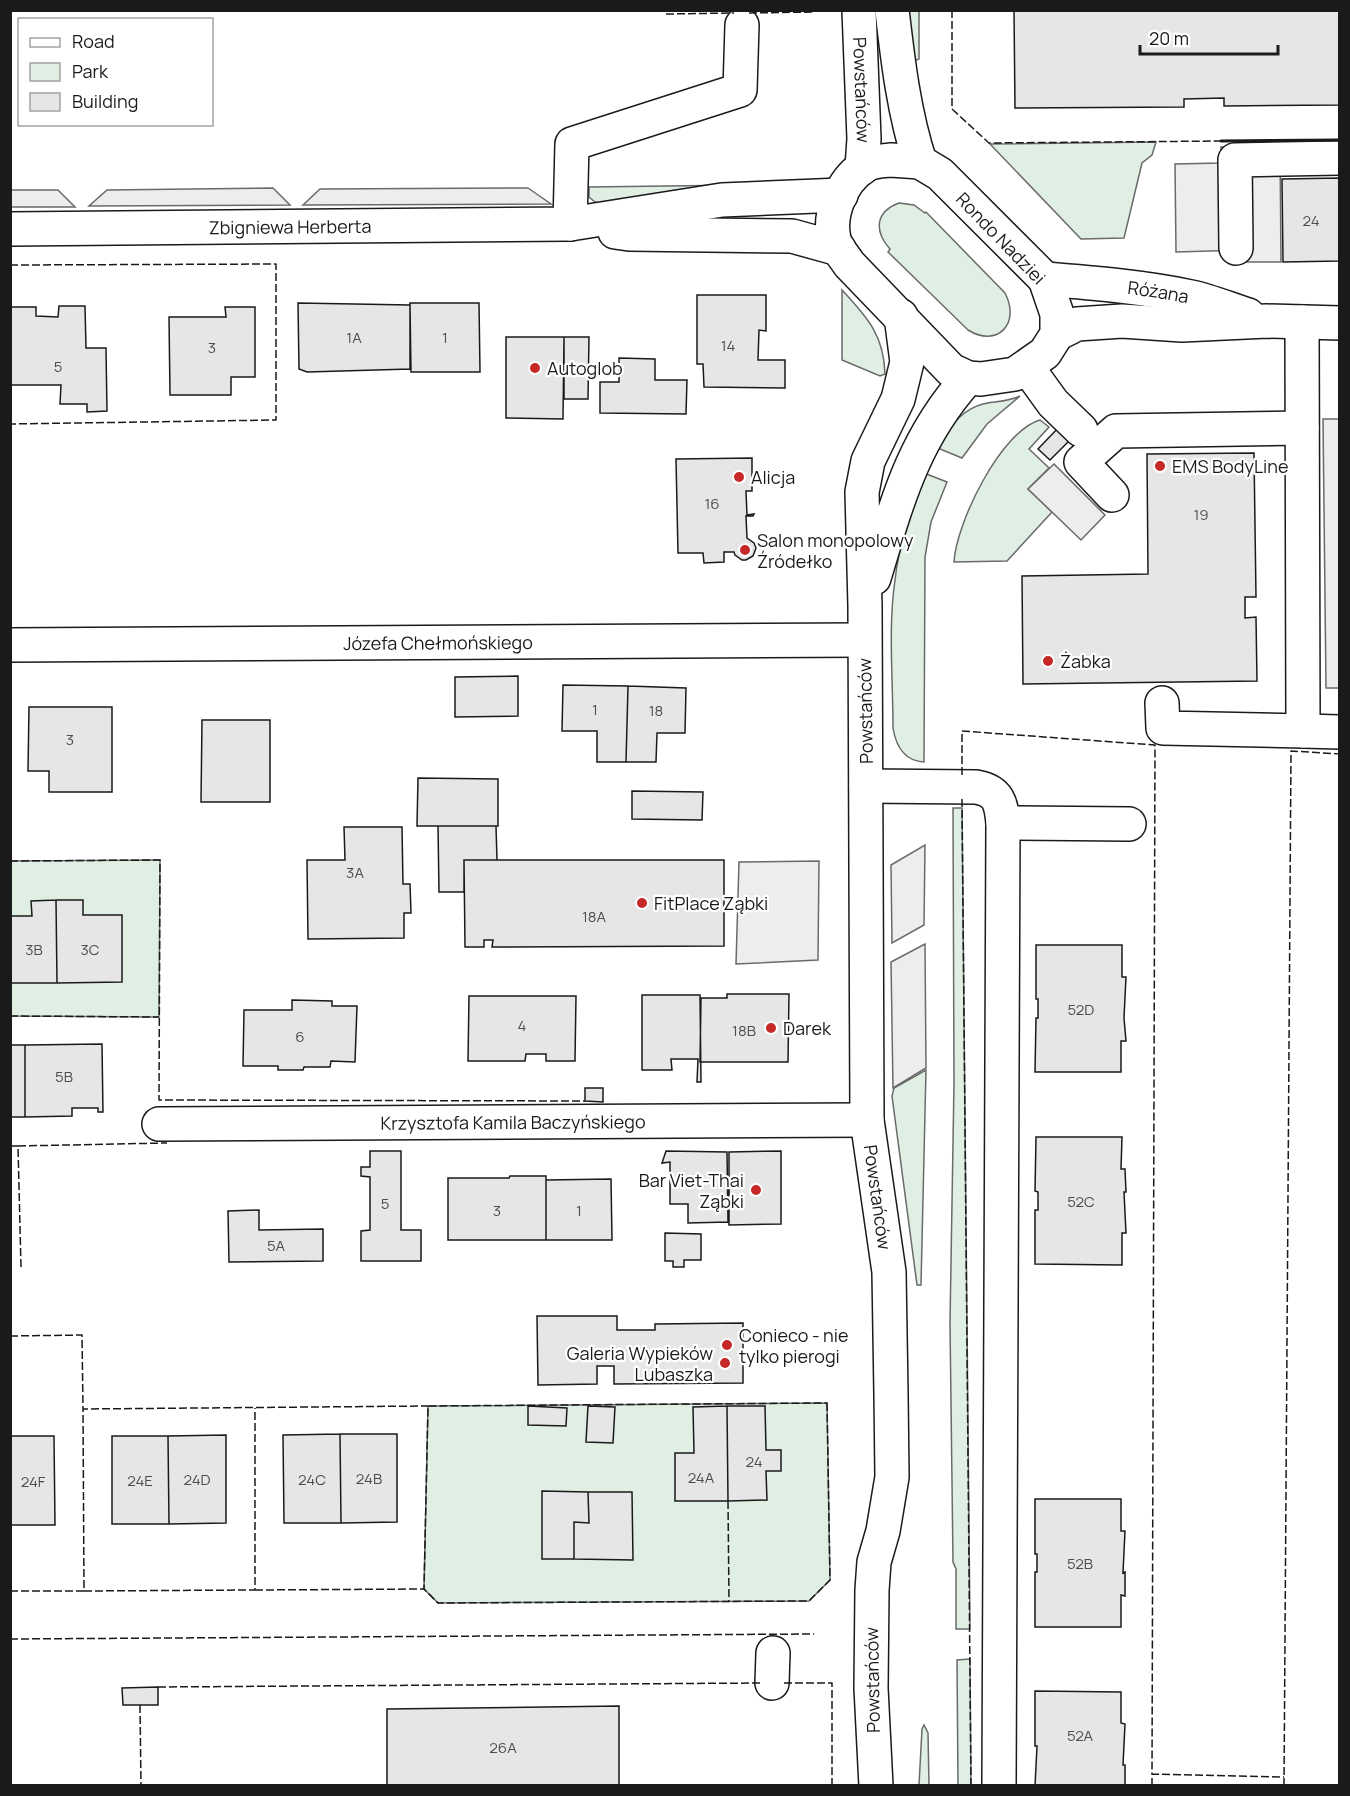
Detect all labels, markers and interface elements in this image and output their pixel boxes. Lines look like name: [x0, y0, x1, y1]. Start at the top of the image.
legend: [18, 18, 213, 126]
scale bar: [1140, 18, 1278, 56]
text: 20 m: [1149, 26, 1189, 50]
text: Road: [72, 29, 115, 53]
street label: Powstańców: [848, 37, 876, 143]
text: Park: [72, 59, 109, 83]
text: Building: [72, 89, 138, 113]
street label: Rondo Nadziei: [951, 187, 1051, 289]
house number: 24: [1302, 210, 1320, 231]
street label: Zbigniewa Herberta: [208, 214, 371, 239]
street label: Różana: [1126, 275, 1191, 308]
house number: 1A: [346, 327, 362, 348]
house number: 1: [442, 327, 448, 348]
house number: 14: [721, 335, 735, 356]
house number: 3: [208, 337, 216, 358]
house number: 5: [54, 356, 62, 377]
place label: Autoglob: [547, 356, 623, 380]
marker: Autoglob: [528, 361, 542, 375]
place label: EMS BodyLine: [1172, 454, 1288, 478]
marker: EMS BodyLine: [1153, 459, 1167, 473]
place label: Alicja: [751, 465, 795, 489]
marker: Alicja: [732, 470, 746, 484]
house number: 16: [704, 493, 720, 514]
house number: 19: [1193, 504, 1209, 525]
place label: Salon monopolowy Źródełko: [757, 528, 914, 573]
marker: Salon monopolowy Źródełko: [738, 543, 752, 557]
street label: Józefa Chełmońskiego: [343, 630, 533, 655]
place label: Żabka: [1060, 649, 1111, 673]
marker: Żabka: [1041, 654, 1055, 668]
street label: Powstańców: [852, 658, 878, 764]
house number: 1: [592, 699, 598, 720]
house number: 18: [649, 700, 663, 721]
house number: 3: [66, 729, 74, 750]
house number: 3A: [346, 862, 364, 883]
place label: FitPlace Ząbki: [654, 891, 768, 915]
marker: FitPlace Ząbki: [635, 896, 649, 910]
house number: 18A: [582, 906, 607, 927]
house number: 3B: [25, 939, 43, 960]
house number: 3C: [80, 939, 100, 960]
house number: 52D: [1068, 999, 1094, 1020]
house number: 4: [518, 1015, 527, 1036]
place label: Darek: [783, 1016, 832, 1040]
house number: 18B: [732, 1020, 756, 1041]
marker: Darek: [764, 1021, 778, 1035]
house number: 6: [295, 1026, 305, 1047]
house number: 5B: [55, 1066, 73, 1087]
street label: Krzysztofa Kamila Baczyńskiego: [380, 1109, 646, 1135]
street label: Powstańców: [859, 1143, 897, 1251]
place label: Bar Viet-Thai Ząbki: [639, 1168, 744, 1213]
marker: Bar Viet-Thai Ząbki: [749, 1183, 763, 1197]
house number: 52C: [1067, 1191, 1095, 1212]
house number: 5: [381, 1193, 389, 1214]
house number: 3: [493, 1200, 501, 1221]
house number: 1: [576, 1200, 582, 1221]
house number: 5A: [267, 1235, 286, 1256]
place label: Conieco - nie tylko pierogi: [739, 1323, 848, 1368]
marker: Conieco - nie tylko pierogi: [720, 1338, 734, 1352]
place label: Galeria Wypieków Lubaszka: [567, 1341, 713, 1386]
marker: Galeria Wypieków Lubaszka: [718, 1356, 732, 1370]
house number: 24: [745, 1451, 763, 1472]
house number: 24A: [688, 1467, 715, 1488]
house number: 24B: [356, 1468, 382, 1489]
house number: 24D: [183, 1469, 211, 1490]
house number: 24C: [298, 1469, 326, 1490]
house number: 24E: [127, 1470, 153, 1491]
house number: 24F: [21, 1471, 46, 1492]
house number: 52B: [1067, 1553, 1093, 1574]
street label: Powstańców: [859, 1627, 885, 1733]
house number: 52A: [1067, 1725, 1093, 1746]
house number: 26A: [489, 1737, 517, 1758]

